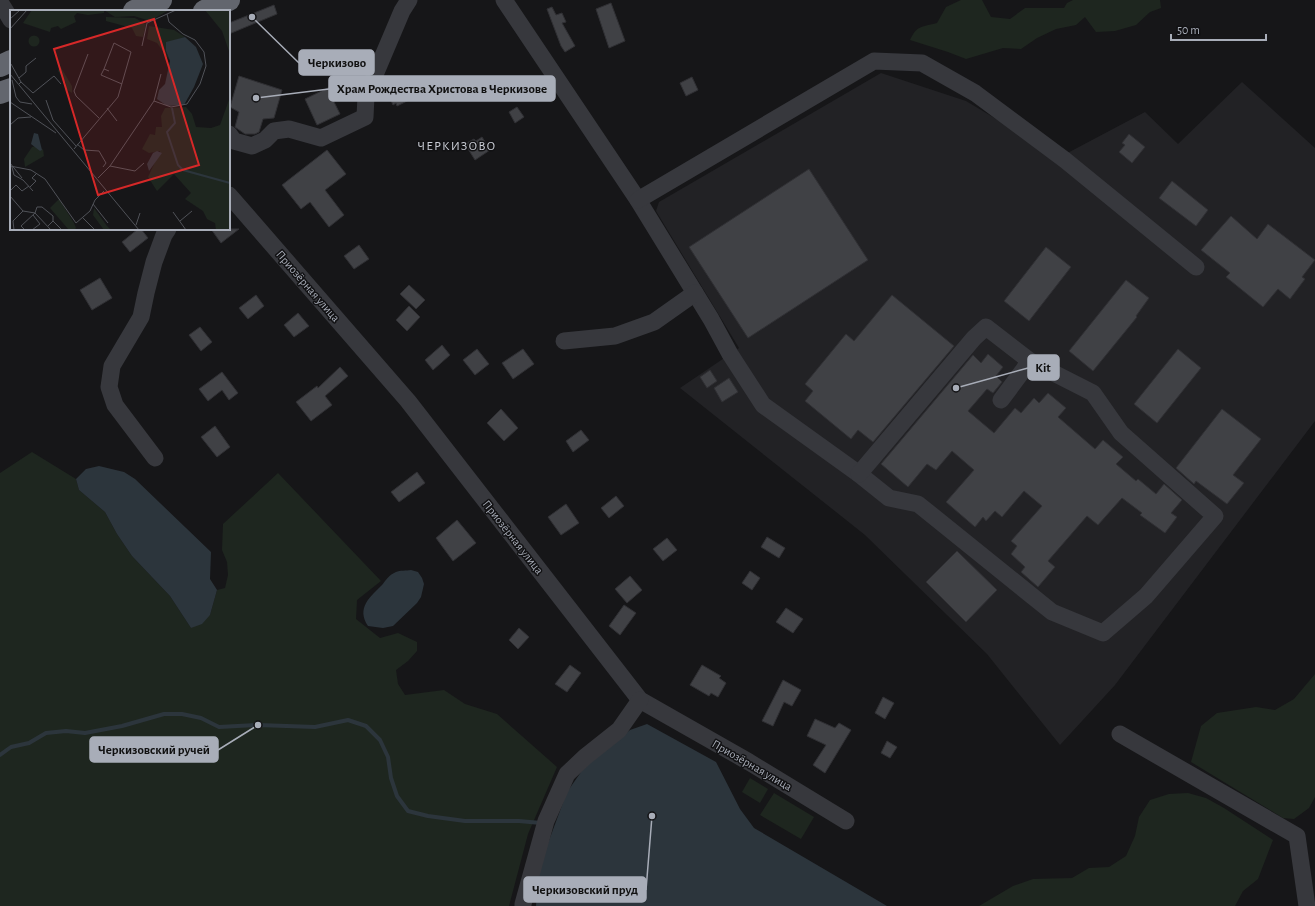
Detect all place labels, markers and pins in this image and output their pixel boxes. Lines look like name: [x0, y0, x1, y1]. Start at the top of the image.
callout: Черкизово: [299, 50, 374, 75]
callout: Храм Рождества Христова в Черкизове: [329, 76, 555, 101]
callout: Kit: [1028, 355, 1059, 380]
callout: Черкизовский ручей: [90, 737, 218, 762]
callout: Черкизовский пруд: [524, 877, 646, 902]

